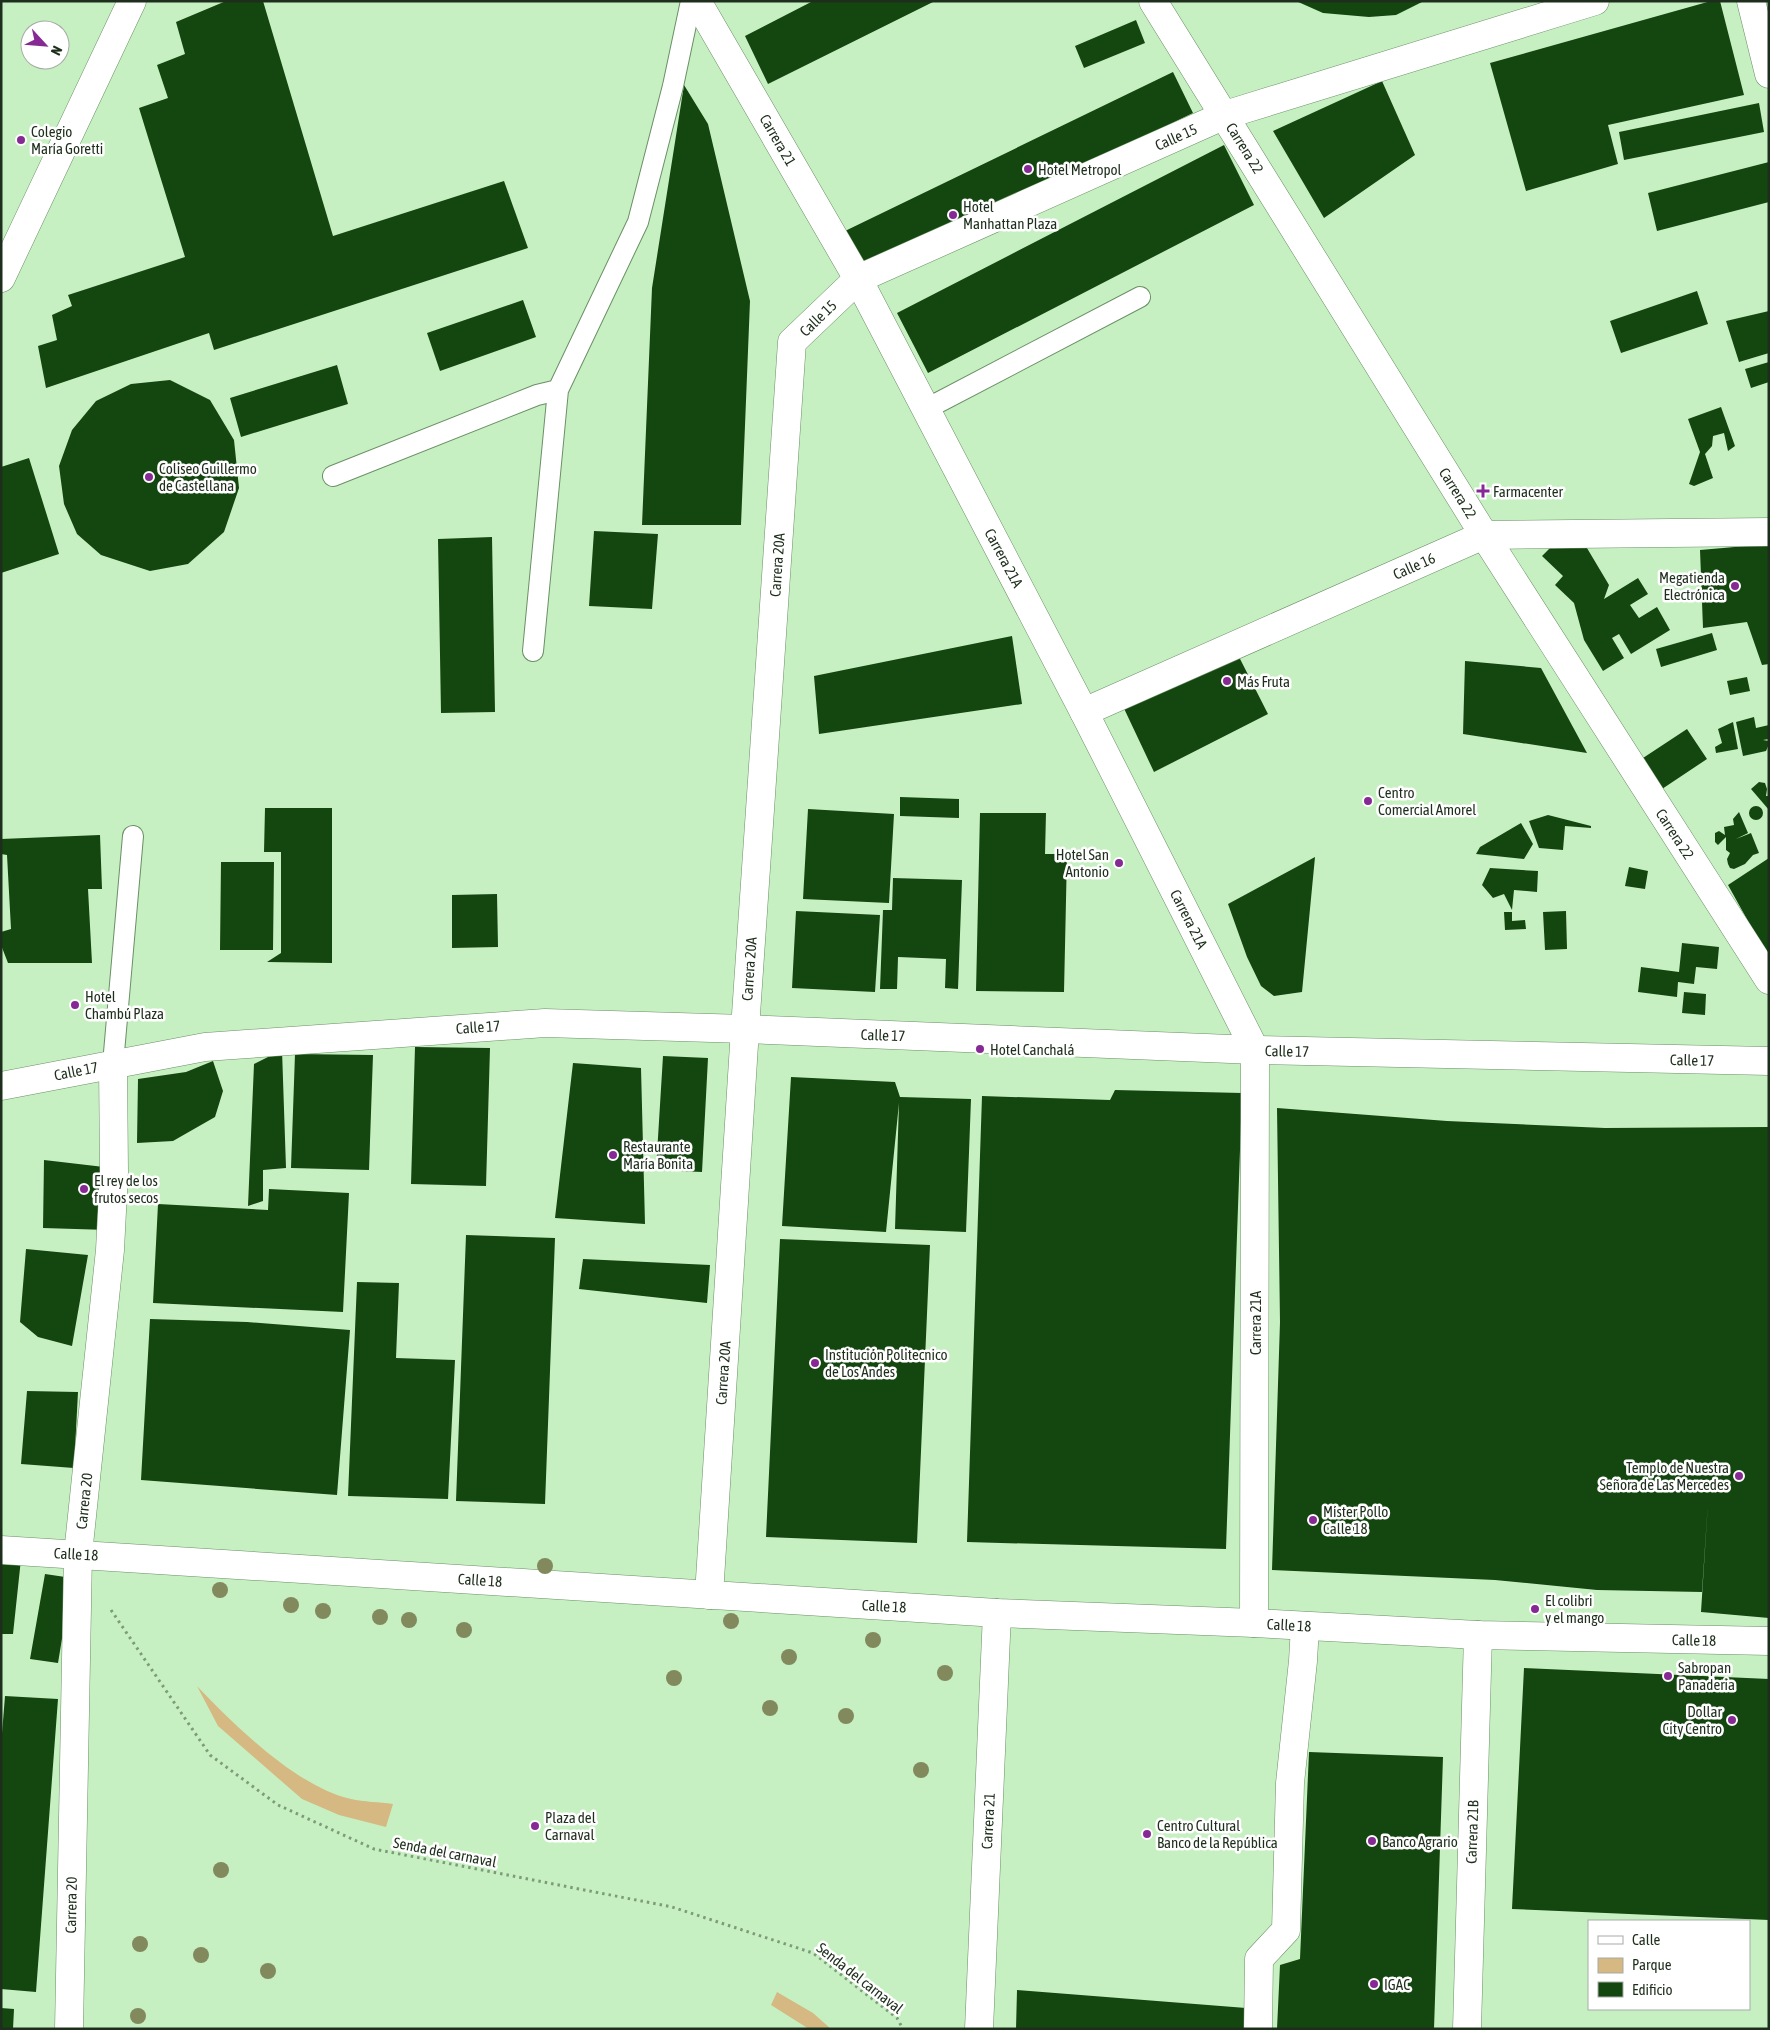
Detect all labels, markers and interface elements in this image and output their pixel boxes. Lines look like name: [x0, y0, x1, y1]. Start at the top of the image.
north arrow: [20, 20, 70, 70]
text: N: [48, 43, 66, 58]
street label: Carrera 21: [756, 111, 800, 169]
street label: Carrera 22: [1223, 119, 1267, 177]
street label: Calle 15: [1152, 120, 1200, 154]
place label: Colegio María Goretti: [31, 123, 103, 157]
marker: Colegio María Goretti: [15, 134, 27, 146]
place label: Hotel Metropol: [1038, 161, 1122, 178]
marker: Hotel Metropol: [1022, 163, 1034, 175]
place label: Hotel Manhattan Plaza: [963, 198, 1057, 232]
marker: Hotel Manhattan Plaza: [947, 209, 959, 221]
street label: Calle 15: [796, 296, 840, 340]
place label: Coliseo Guillermo de Castellana: [159, 460, 257, 494]
street label: Carrera 22: [1436, 464, 1480, 522]
marker: Coliseo Guillermo de Castellana: [143, 471, 155, 483]
place label: Farmacenter: [1493, 483, 1564, 500]
marker: Farmacenter: [1477, 485, 1489, 497]
street label: Carrera 21A: [981, 526, 1027, 591]
street label: Carrera 20A: [766, 532, 788, 598]
street label: Calle 16: [1390, 549, 1438, 583]
place label: Megatienda Electrónica: [1659, 569, 1725, 603]
marker: Megatienda Electrónica: [1729, 580, 1741, 592]
place label: Más Fruta: [1237, 673, 1290, 690]
marker: Más Fruta: [1221, 675, 1233, 687]
place label: Centro Comercial Amorel: [1378, 784, 1476, 818]
marker: Centro Comercial Amorel: [1362, 795, 1374, 807]
street label: Carrera 22: [1652, 806, 1698, 862]
place label: Hotel San Antonio: [1056, 846, 1109, 880]
marker: Hotel San Antonio: [1113, 857, 1125, 869]
street label: Carrera 21A: [1167, 887, 1211, 952]
street label: Carrera 20A: [738, 936, 760, 1002]
place label: Hotel Chambú Plaza: [85, 988, 164, 1022]
marker: Hotel Chambú Plaza: [69, 999, 81, 1011]
street label: Calle 17: [455, 1017, 501, 1037]
street label: Calle 17: [860, 1026, 906, 1044]
place label: Hotel Canchalá: [990, 1041, 1075, 1058]
street label: Calle 17: [1265, 1042, 1309, 1060]
marker: Hotel Canchalá: [974, 1043, 986, 1055]
street label: Calle 17: [1670, 1051, 1714, 1069]
street label: Calle 17: [53, 1058, 99, 1084]
place label: Restaurante María Bonita: [623, 1138, 693, 1172]
marker: Restaurante María Bonita: [607, 1149, 619, 1161]
place label: El rey de los frutos secos: [94, 1172, 158, 1206]
marker: El rey de los frutos secos: [78, 1183, 90, 1195]
street label: Carrera 21A: [1247, 1290, 1264, 1355]
street label: Carrera 20A: [712, 1340, 734, 1406]
place label: Institución Politecnico de Los Andes: [825, 1346, 948, 1380]
marker: Institución Politecnico de Los Andes: [809, 1357, 821, 1369]
place label: Templo de Nuestra Señora de Las Mercedes: [1600, 1459, 1729, 1493]
marker: Templo de Nuestra Señora de Las Mercedes: [1733, 1470, 1745, 1482]
street label: Carrera 20: [73, 1472, 95, 1530]
place label: Míster Pollo Calle 18: [1323, 1503, 1388, 1537]
marker: Míster Pollo Calle 18: [1307, 1514, 1319, 1526]
street label: Calle 18: [53, 1544, 99, 1564]
street label: Calle 18: [457, 1570, 503, 1590]
place label: El colibri y el mango: [1545, 1592, 1604, 1626]
street label: Calle 18: [861, 1596, 907, 1616]
marker: El colibri y el mango: [1529, 1603, 1541, 1615]
street label: Calle 18: [1266, 1615, 1312, 1635]
street label: Calle 18: [1672, 1631, 1716, 1649]
place label: Sabropan Panaderia: [1678, 1659, 1735, 1693]
marker: Sabropan Panaderia: [1662, 1670, 1674, 1682]
place label: Dollar City Centro: [1663, 1703, 1723, 1737]
marker: Dollar City Centro: [1726, 1714, 1738, 1726]
street label: Carrera 21: [978, 1792, 998, 1850]
street label: Carrera 21B: [1462, 1800, 1482, 1864]
place label: Plaza del Carnaval: [545, 1809, 596, 1843]
place label: Centro Cultural Banco de la República: [1157, 1817, 1278, 1851]
marker: Plaza del Carnaval: [529, 1820, 541, 1832]
marker: Centro Cultural Banco de la República: [1141, 1828, 1153, 1840]
place label: Banco Agrario: [1382, 1833, 1458, 1850]
street label: Senda del carnaval: [392, 1834, 498, 1870]
marker: Banco Agrario: [1366, 1835, 1378, 1847]
street label: Carrera 20: [62, 1877, 80, 1933]
legend: [1588, 1920, 1750, 2010]
text: Calle: [1632, 1931, 1661, 1948]
street label: Senda del carnaval: [814, 1939, 906, 2017]
text: Parque: [1632, 1956, 1672, 1973]
place label: IGAC: [1384, 1976, 1410, 1993]
marker: IGAC: [1368, 1978, 1380, 1990]
text: Edificio: [1632, 1981, 1673, 1998]

